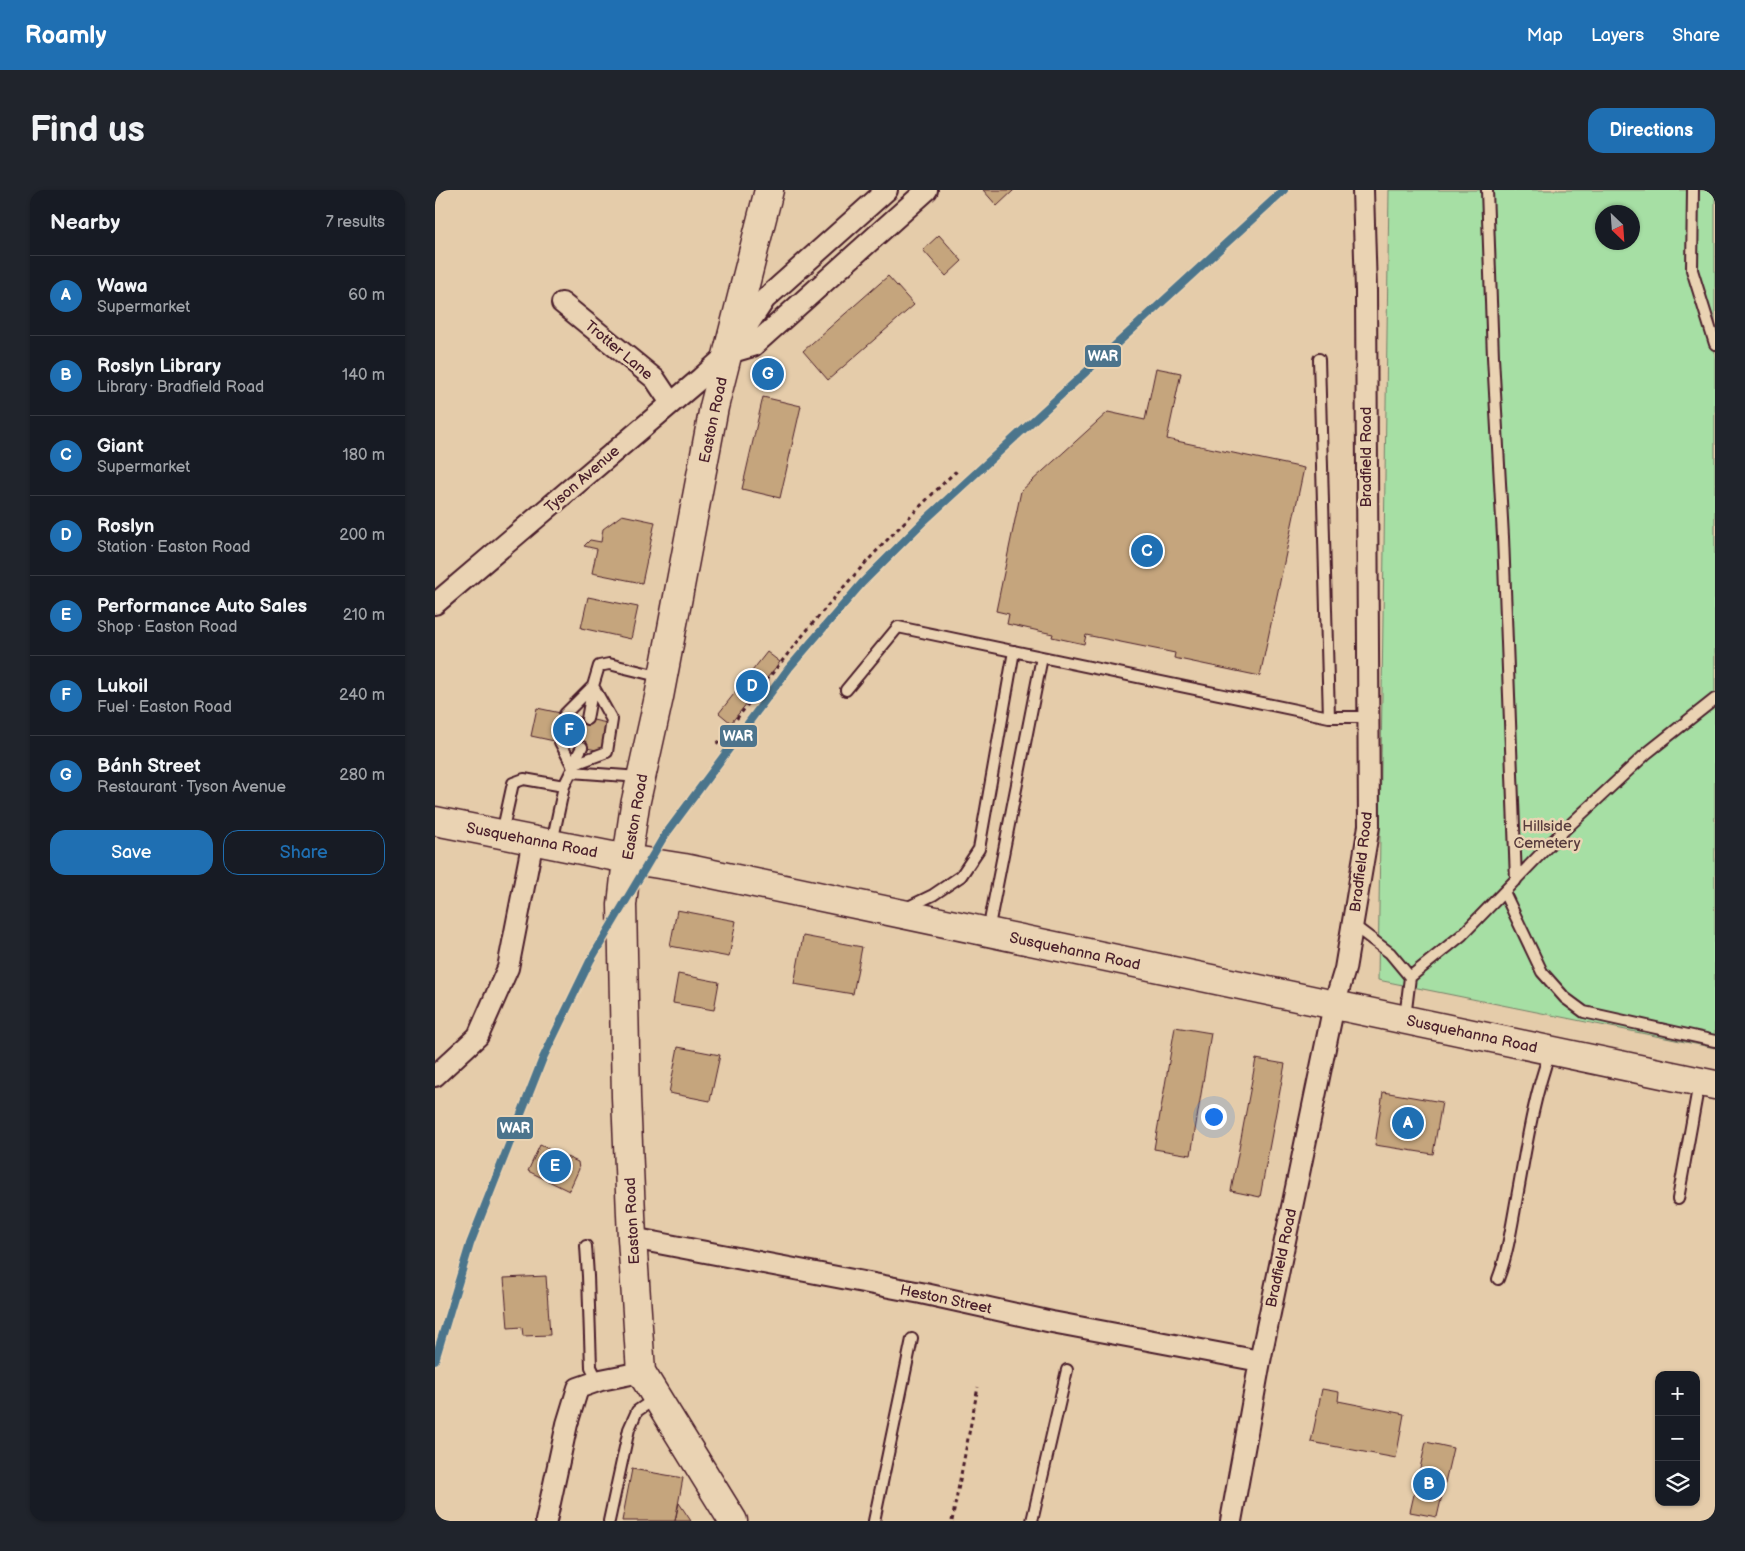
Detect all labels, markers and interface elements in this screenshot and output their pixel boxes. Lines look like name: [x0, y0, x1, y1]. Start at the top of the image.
text: Roamly: [25, 21, 106, 50]
text: Map: [1527, 25, 1563, 46]
text: Layers: [1591, 25, 1644, 46]
text: Share: [1672, 25, 1720, 46]
button: Directions: [1588, 108, 1715, 153]
text: Find us: [30, 109, 145, 152]
north arrow: [1595, 205, 1640, 250]
text: Nearby: [50, 210, 120, 235]
text: 7 results: [326, 213, 385, 232]
text: Wawa: [97, 275, 148, 298]
text: A: [61, 286, 71, 305]
text: 60 m: [348, 286, 385, 305]
text: Supermarket: [97, 298, 190, 317]
street label: Trotter Lane: [581, 316, 657, 384]
line badge: WAR: [1084, 344, 1122, 368]
text: WAR: [1088, 348, 1119, 365]
text: Roslyn Library: [97, 355, 221, 378]
pin: G: [752, 355, 784, 393]
text: B: [60, 366, 72, 385]
text: 140 m: [342, 366, 385, 385]
street label: Easton Road: [695, 375, 732, 465]
text: Library · Bradfield Road: [97, 378, 264, 397]
street label: Bradfield Road: [1357, 407, 1376, 507]
text: Giant: [97, 435, 143, 458]
street label: Tyson Avenue: [541, 442, 624, 517]
text: C: [60, 446, 72, 465]
text: 180 m: [343, 446, 385, 465]
text: Supermarket: [97, 458, 190, 477]
text: Roslyn: [97, 515, 154, 538]
text: D: [60, 526, 72, 545]
text: 200 m: [339, 526, 385, 545]
pin: C: [1131, 532, 1163, 570]
text: Station · Easton Road: [97, 538, 250, 557]
text: Performance Auto Sales: [97, 595, 307, 618]
text: E: [61, 606, 71, 625]
text: 210 m: [343, 606, 385, 625]
text: Shop · Easton Road: [97, 618, 237, 637]
pin: D: [736, 667, 768, 705]
text: Lukoil: [97, 675, 148, 698]
text: F: [61, 686, 71, 705]
text: 240 m: [339, 686, 385, 705]
text: Fuel · Easton Road: [97, 698, 232, 717]
pin: F: [553, 711, 585, 749]
line badge: WAR: [719, 724, 758, 748]
text: WAR: [723, 728, 754, 745]
text: Bánh Street: [97, 755, 201, 778]
text: G: [60, 766, 72, 785]
text: 280 m: [339, 766, 385, 785]
street label: Easton Road: [619, 772, 652, 862]
text: Restaurant · Tyson Avenue: [97, 778, 286, 797]
street label: Bradfield Road: [1346, 811, 1377, 913]
park label: Hillside Cemetery: [1514, 817, 1581, 853]
street label: Susquehanna Road: [465, 818, 599, 863]
button: Save: [50, 830, 213, 875]
button: Share: [223, 830, 385, 875]
street label: Susquehanna Road: [1008, 928, 1142, 975]
street label: Susquehanna Road: [1405, 1011, 1539, 1058]
your location: [1201, 1104, 1227, 1130]
pin: A: [1392, 1104, 1424, 1142]
line badge: WAR: [496, 1116, 534, 1140]
text: WAR: [500, 1120, 531, 1137]
pin: E: [539, 1147, 571, 1185]
street label: Easton Road: [621, 1177, 644, 1265]
street label: Bradfield Road: [1262, 1207, 1301, 1309]
street label: Heston Street: [898, 1280, 994, 1319]
map controls: [1655, 1371, 1700, 1506]
button: +: [1655, 1371, 1700, 1416]
button: −: [1655, 1416, 1700, 1461]
button: layers: [1655, 1461, 1700, 1506]
pin: B: [1413, 1465, 1445, 1503]

